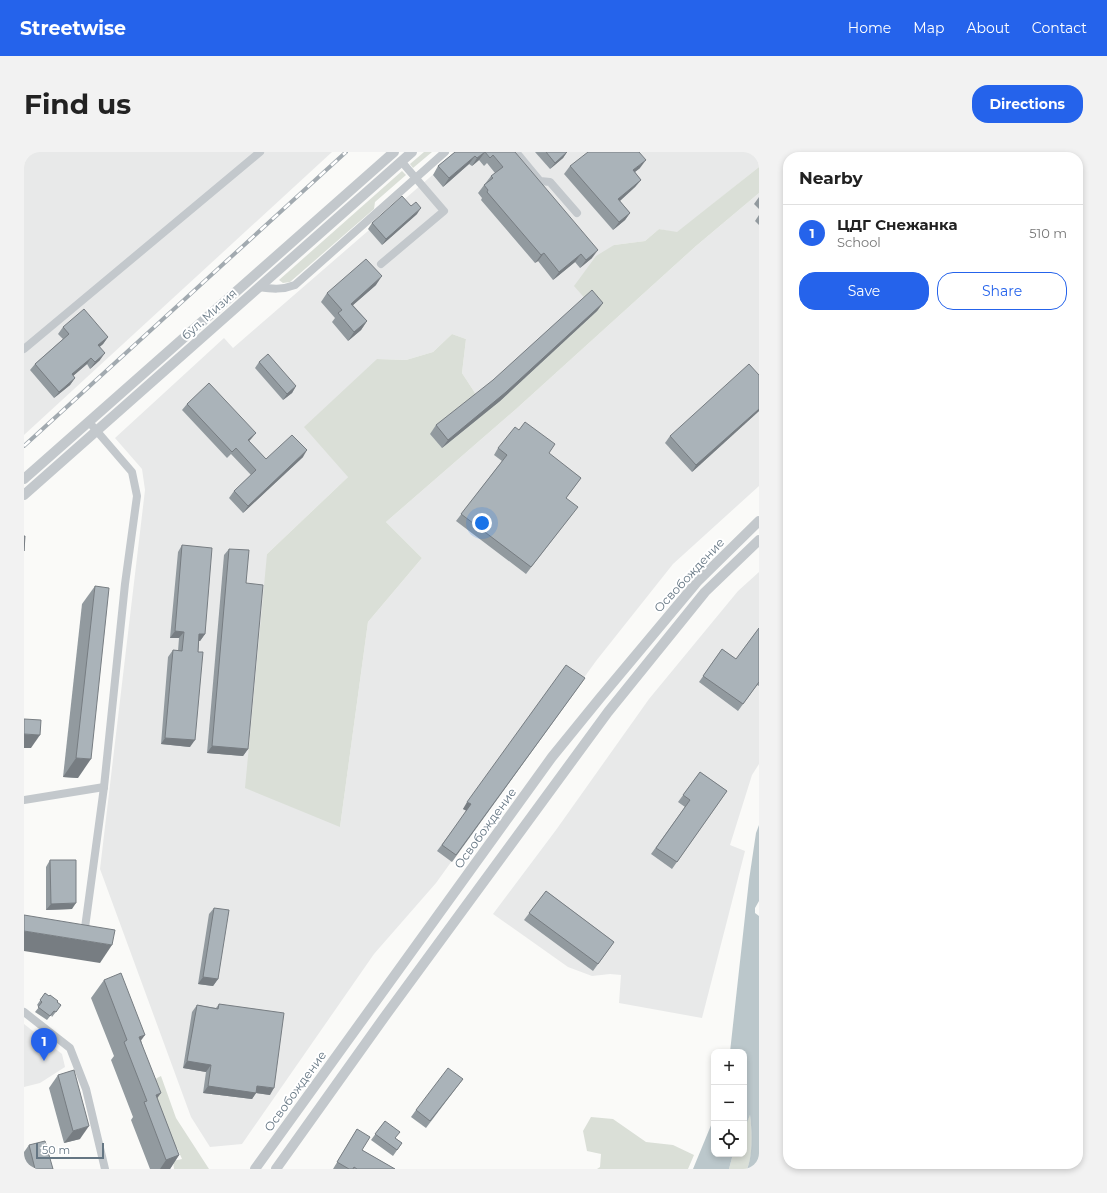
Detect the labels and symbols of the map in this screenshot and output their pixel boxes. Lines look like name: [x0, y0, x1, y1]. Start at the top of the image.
street label: бул. Мизия: [178, 285, 240, 343]
your location: [472, 513, 492, 533]
street label: Освобождение: [651, 535, 727, 615]
street label: Освобождение: [451, 785, 519, 871]
pin: 1: [31, 1028, 57, 1061]
street label: Освобождение: [261, 1048, 329, 1134]
scale bar: [36, 1141, 104, 1160]

